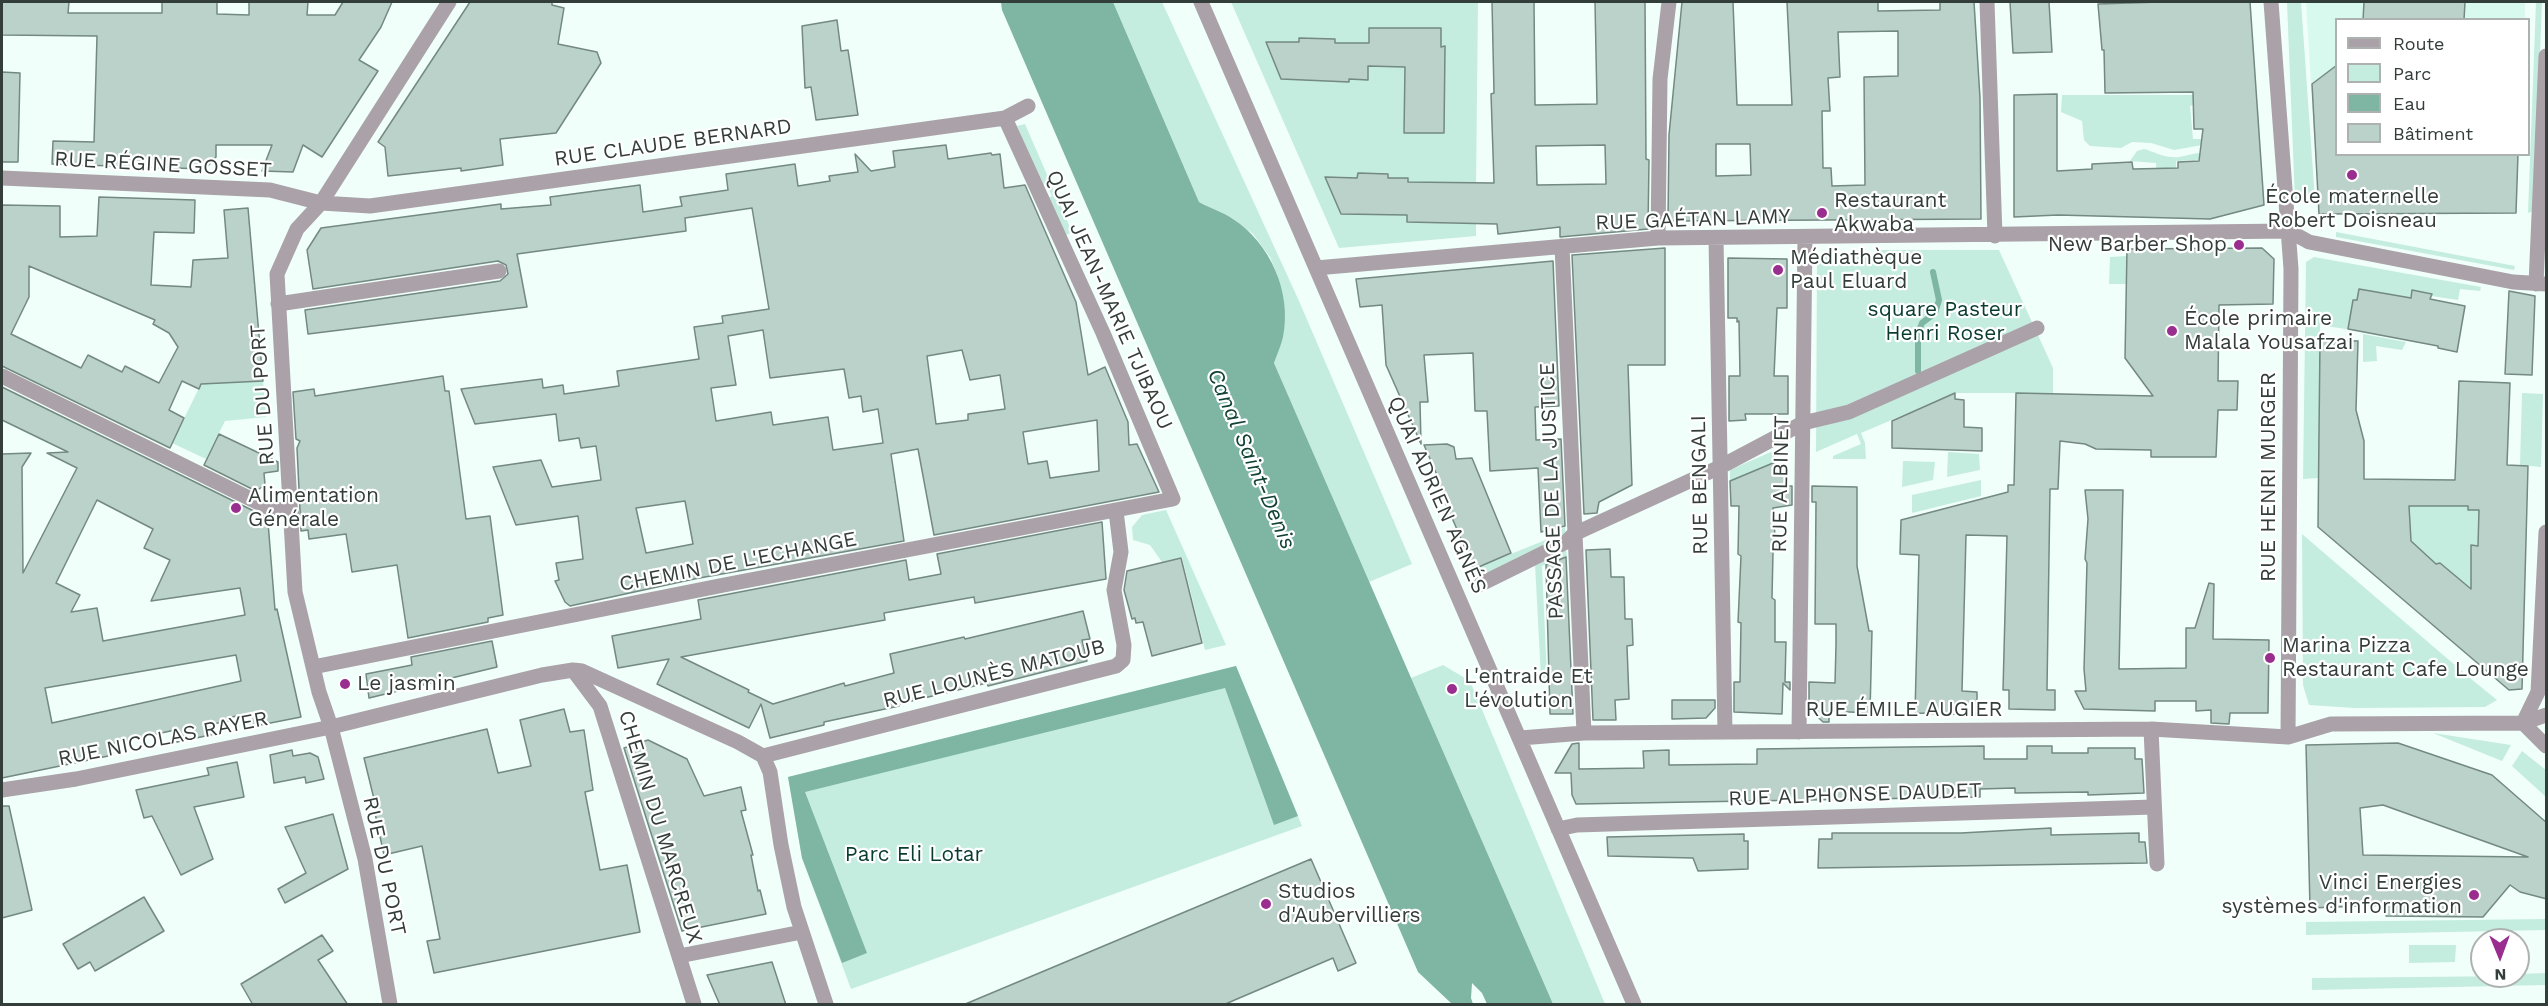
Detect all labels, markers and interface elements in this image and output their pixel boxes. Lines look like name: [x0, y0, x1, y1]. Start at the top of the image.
legend: [2335, 18, 2530, 156]
text: Route: [2393, 33, 2445, 54]
text: Parc: [2393, 63, 2431, 84]
text: Eau: [2393, 93, 2426, 114]
street label: RUE CLAUDE BERNARD: [553, 114, 793, 172]
text: Bâtiment: [2393, 123, 2473, 144]
street label: RUE RÉGINE GOSSET: [54, 147, 272, 183]
street label: QUAI JEAN-MARIE TJIBAOU: [1040, 166, 1178, 434]
marker: École maternelle Robert Doisneau: [2345, 168, 2359, 182]
place label: École maternelle Robert Doisneau: [2265, 184, 2439, 234]
place label: Restaurant Akwaba: [1834, 188, 1946, 238]
street label: RUE GAÉTAN LAMY: [1595, 204, 1791, 236]
marker: Restaurant Akwaba: [1815, 206, 1829, 220]
place label: New Barber Shop: [2048, 232, 2227, 258]
marker: New Barber Shop: [2232, 238, 2246, 252]
place label: Médiathèque Paul Eluard: [1790, 245, 1922, 295]
marker: Médiathèque Paul Eluard: [1771, 263, 1785, 277]
park label: square Pasteur Henri Roser: [1868, 297, 2022, 347]
place label: École primaire Malala Yousafzai: [2184, 306, 2353, 356]
street label: RUE DU PORT: [246, 324, 280, 466]
marker: École primaire Malala Yousafzai: [2165, 324, 2179, 338]
street label: PASSAGE DE LA JUSTICE: [1535, 362, 1569, 620]
water label: Canal Saint-Denis: [1201, 365, 1301, 553]
street label: RUE HENRI MURGER: [2256, 372, 2282, 582]
street label: QUAI ADRIEN AGNÉS: [1382, 392, 1492, 598]
street label: RUE BENGALI: [1686, 415, 1714, 555]
street label: RUE ALBINET: [1767, 415, 1795, 553]
place label: Alimentation Générale: [248, 483, 379, 533]
marker: Alimentation Générale: [229, 501, 243, 515]
street label: CHEMIN DE L'ECHANGE: [617, 527, 859, 597]
place label: Marina Pizza Restaurant Cafe Lounge: [2282, 633, 2529, 683]
street label: RUE LOUNÈS MATOUB: [880, 634, 1108, 714]
marker: Marina Pizza Restaurant Cafe Lounge: [2263, 651, 2277, 665]
place label: L'entraide Et L'évolution: [1464, 664, 1592, 714]
place label: Le jasmin: [357, 671, 456, 697]
marker: Le jasmin: [338, 677, 352, 691]
marker: L'entraide Et L'évolution: [1445, 682, 1459, 696]
street label: RUE ÉMILE AUGIER: [1805, 697, 2003, 723]
street label: RUE NICOLAS RAYER: [56, 706, 270, 772]
street label: CHEMIN DU MARCREUX: [613, 708, 707, 946]
street label: RUE ALPHONSE DAUDET: [1728, 778, 1982, 812]
street label: RUE DU PORT: [357, 794, 411, 938]
park label: Parc Eli Lotar: [845, 842, 983, 868]
place label: Vinci Energies systèmes d'information: [2222, 870, 2462, 920]
place label: Studios d'Aubervilliers: [1278, 879, 1421, 929]
marker: Vinci Energies systèmes d'information: [2467, 888, 2481, 902]
marker: Studios d'Aubervilliers: [1259, 897, 1273, 911]
north arrow: [2470, 928, 2530, 988]
text: N: [2494, 965, 2506, 984]

